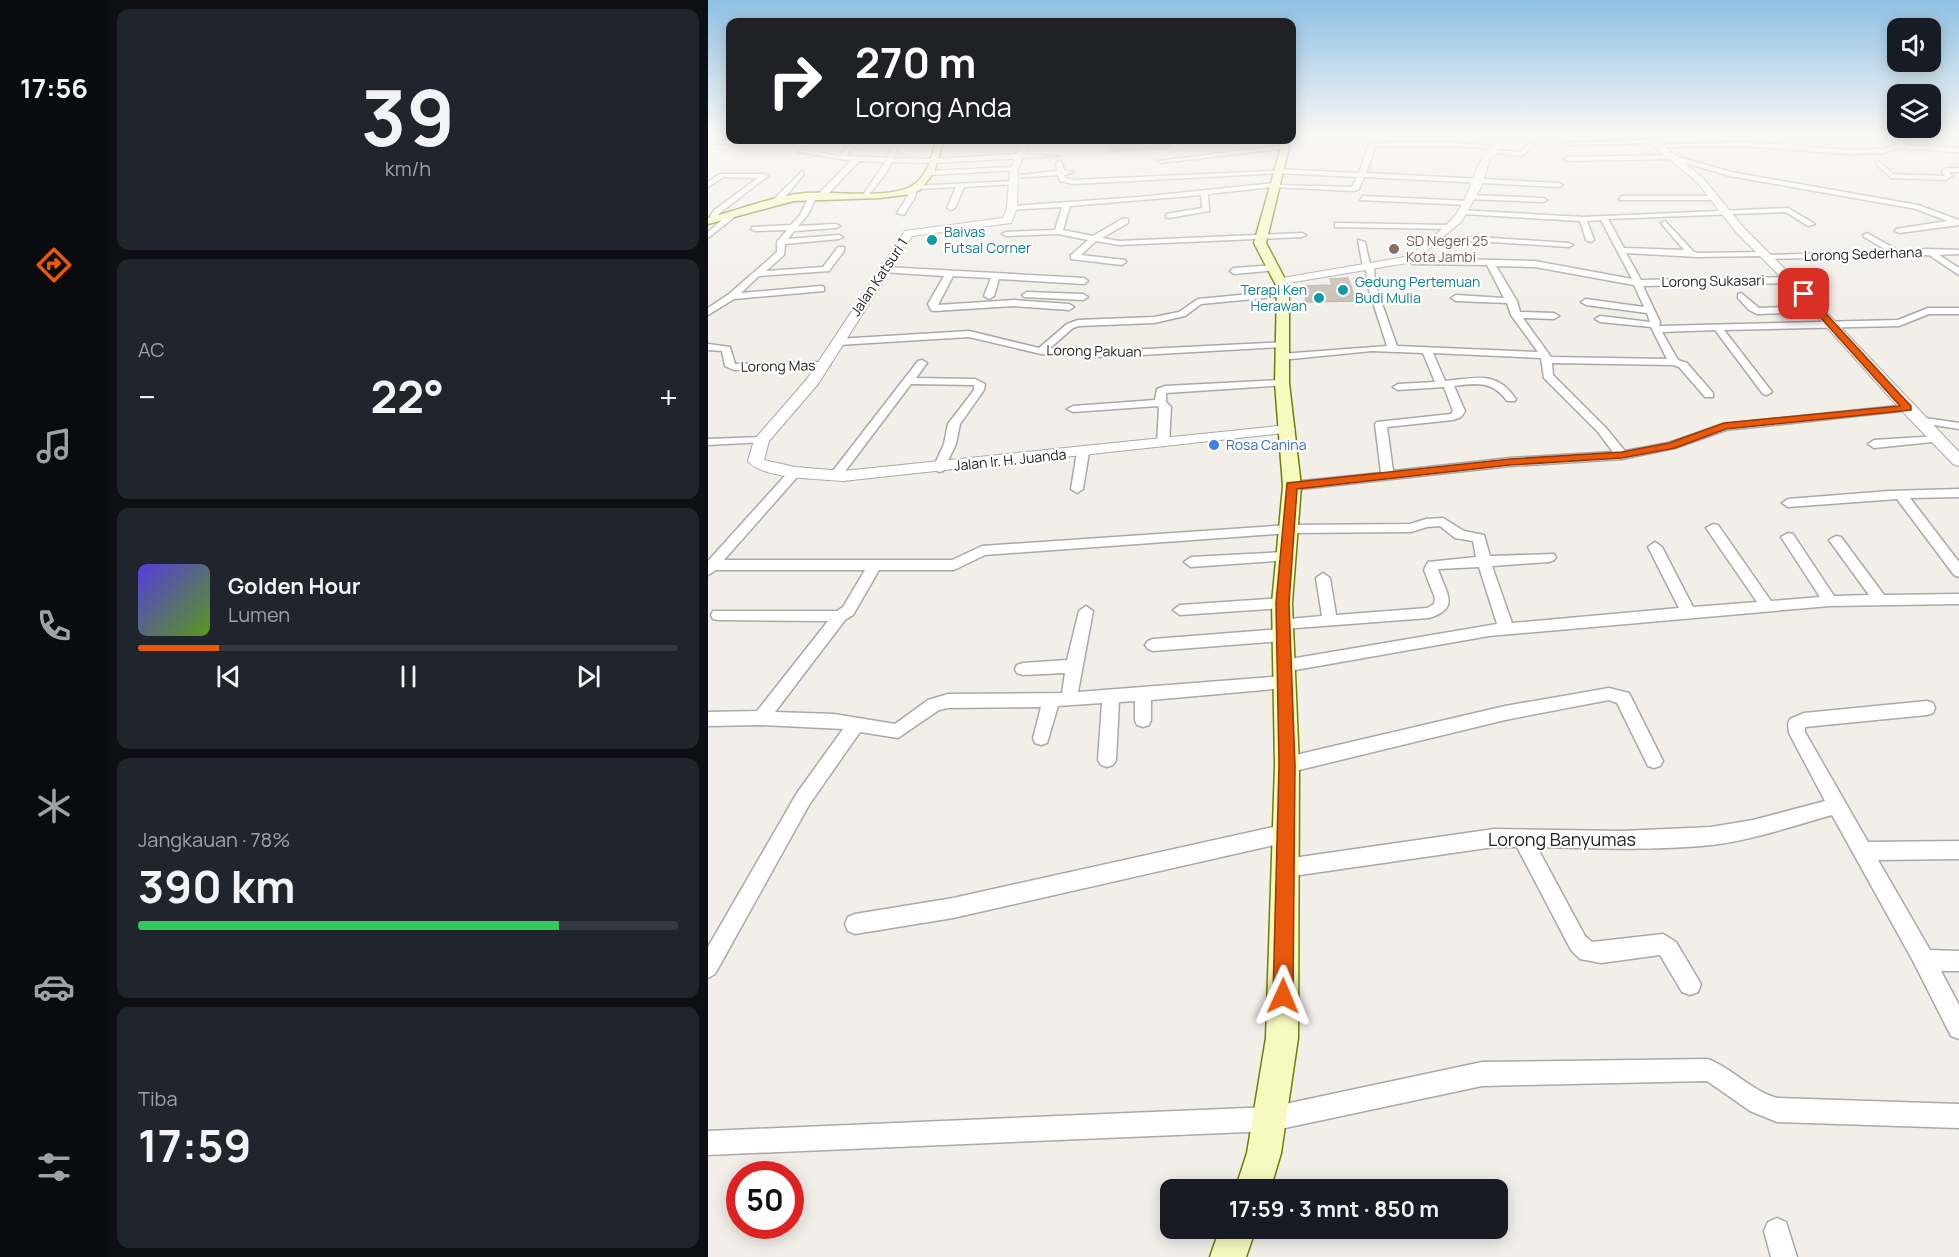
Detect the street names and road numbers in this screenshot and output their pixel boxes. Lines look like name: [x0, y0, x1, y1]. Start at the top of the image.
street label: Jalan Katsuri 1: [845, 234, 912, 319]
street label: Lorong Sederhana: [1803, 242, 1923, 265]
street label: Lorong Sukasari: [1661, 270, 1765, 291]
street label: Lorong Pakuan: [1046, 340, 1142, 361]
street label: Lorong Mas: [740, 355, 816, 376]
street label: Jalan Ir. H. Juanda: [953, 444, 1067, 475]
street label: Lorong Banyumas: [1488, 827, 1636, 851]

